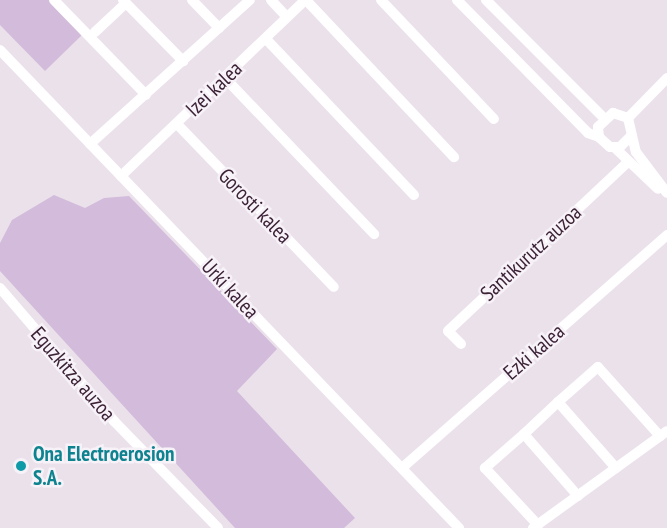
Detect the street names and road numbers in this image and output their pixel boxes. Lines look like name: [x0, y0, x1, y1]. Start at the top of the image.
street label: Izei kalea: [181, 56, 247, 122]
street label: Gorosti kalea: [213, 163, 297, 249]
street label: Santikurutz auzoa: [475, 200, 587, 306]
street label: Urki kalea: [196, 254, 264, 324]
street label: Ezki kalea: [498, 319, 570, 385]
street label: Eguzkitza auzoa: [25, 322, 121, 426]

